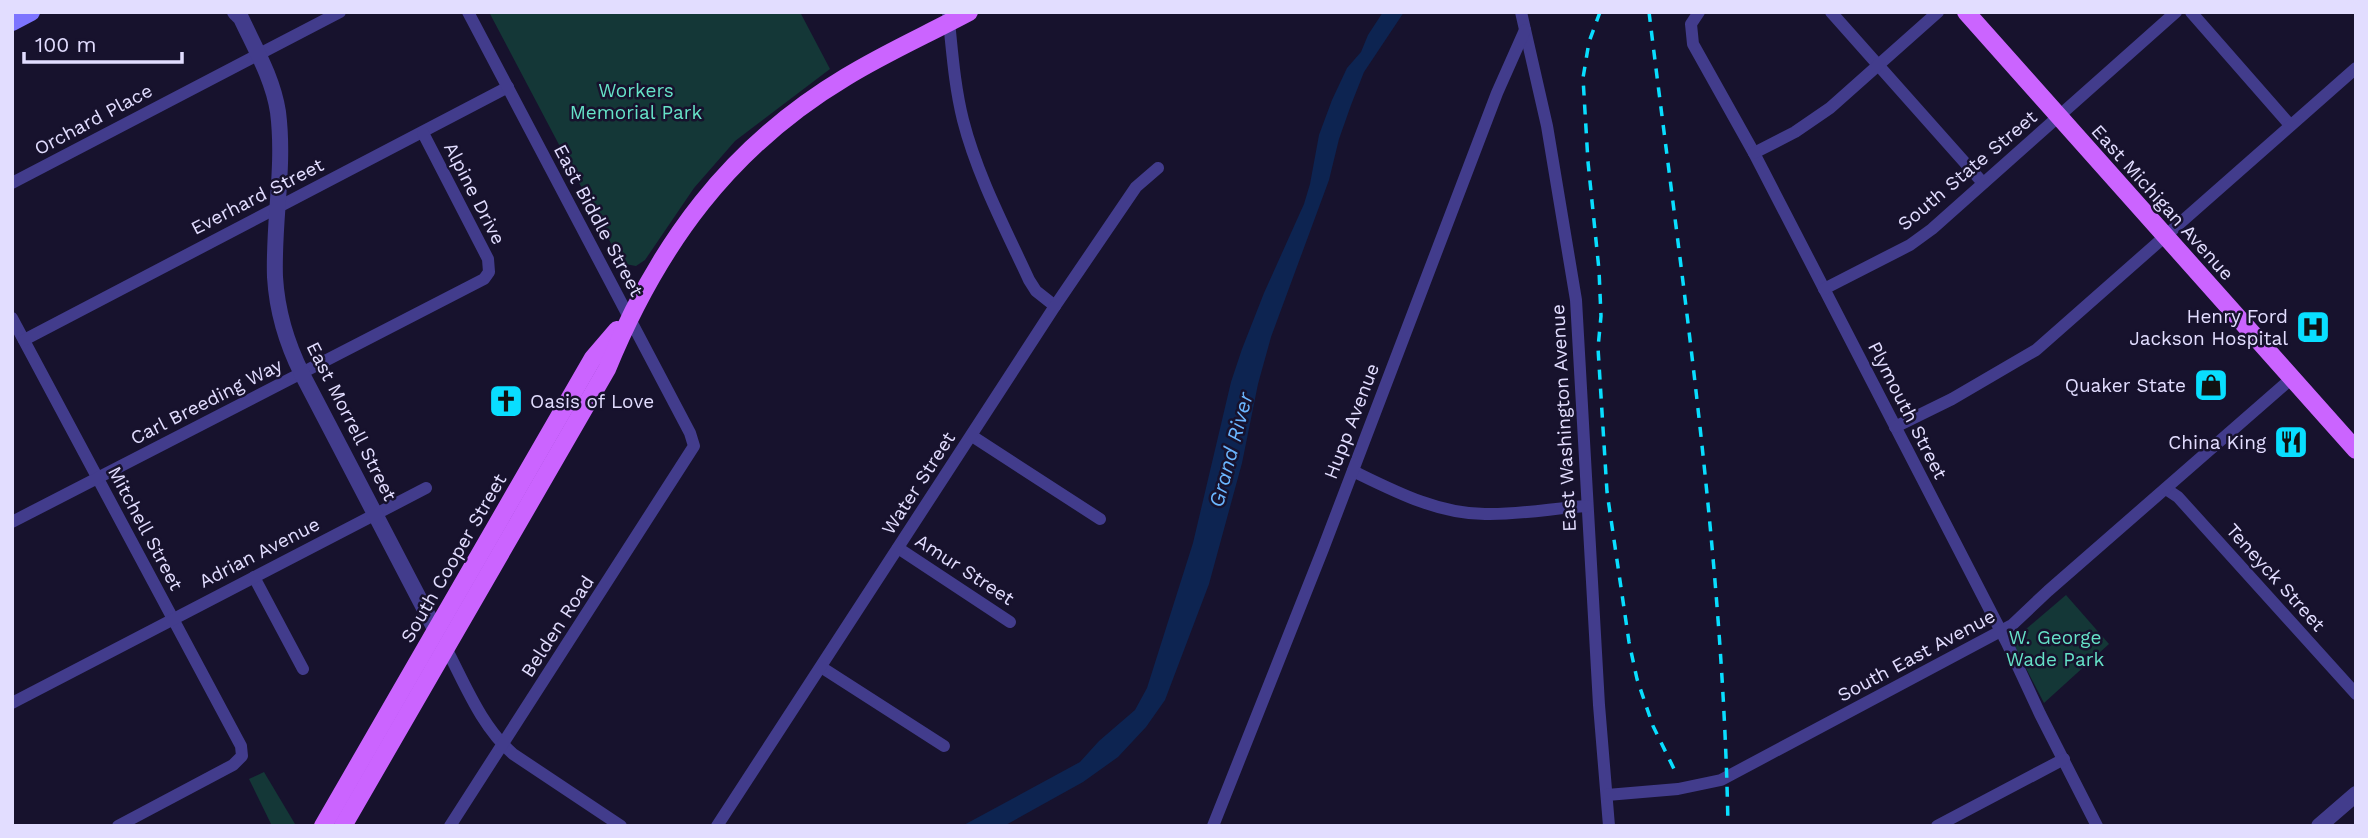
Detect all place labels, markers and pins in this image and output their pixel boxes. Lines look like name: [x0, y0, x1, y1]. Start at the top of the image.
place label: Henry Ford Jackson Hospital: [2129, 305, 2288, 350]
hospital icon: Henry Ford Jackson Hospital: [2294, 308, 2332, 346]
shop icon: Quaker State: [2192, 366, 2230, 404]
place label: Quaker State: [2065, 374, 2186, 397]
church icon: Oasis of Love: [487, 382, 525, 420]
place label: Oasis of Love: [530, 390, 654, 413]
restaurant icon: China King: [2272, 423, 2310, 461]
place label: China King: [2168, 431, 2267, 454]

